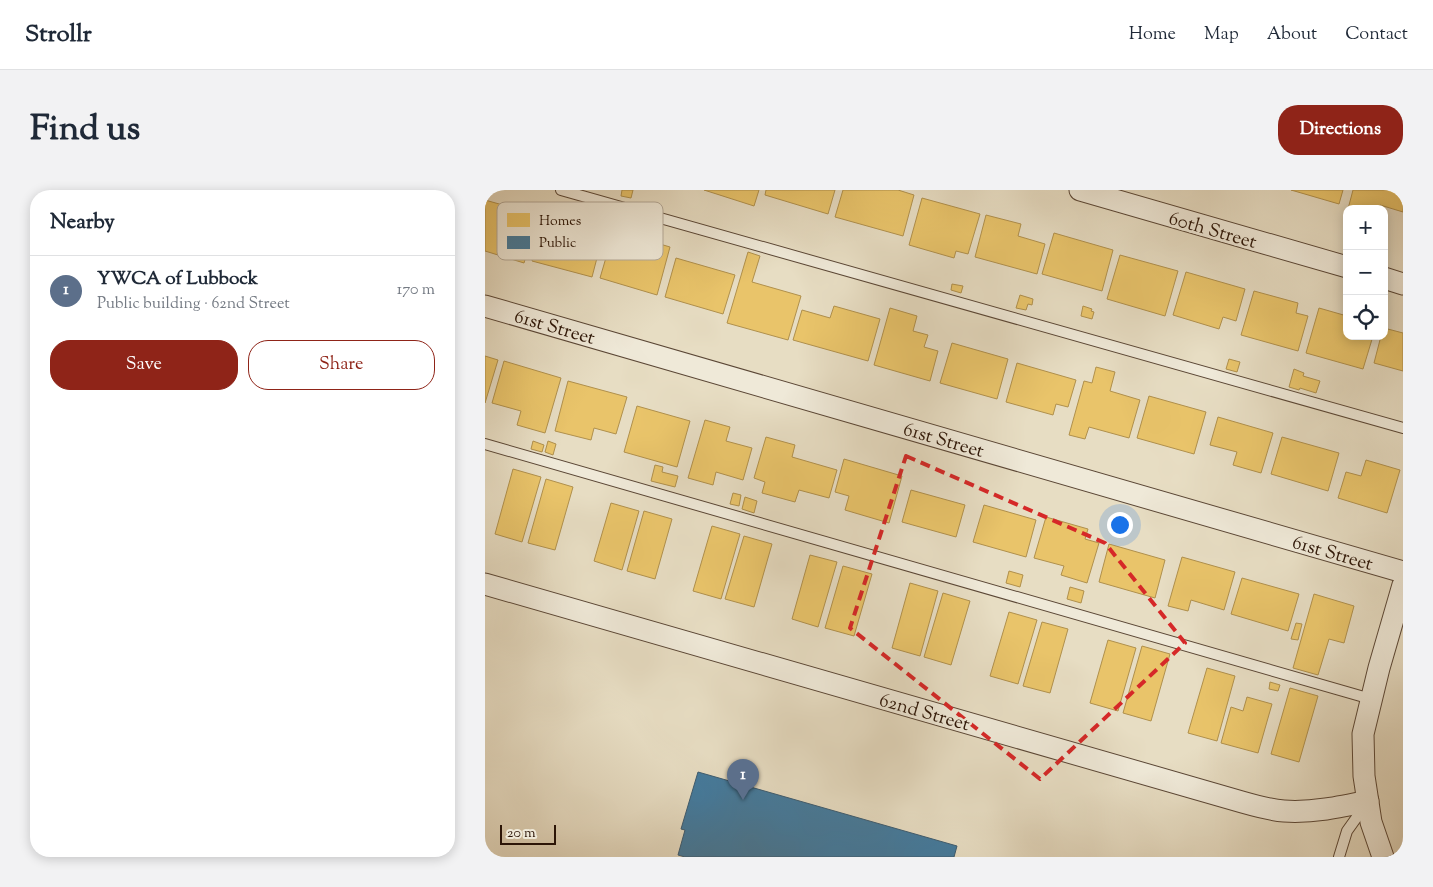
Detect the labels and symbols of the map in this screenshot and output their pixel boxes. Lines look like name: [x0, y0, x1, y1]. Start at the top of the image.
legend: [497, 202, 663, 260]
street label: 60th Street: [1165, 206, 1260, 257]
text: Homes: [539, 212, 581, 232]
text: Public: [539, 234, 576, 254]
street label: 61st Street: [511, 304, 598, 353]
street label: 61st Street: [900, 417, 987, 466]
your location: [1107, 512, 1133, 538]
street label: 61st Street: [1289, 530, 1376, 579]
street label: 62nd Street: [876, 688, 973, 739]
pin: 1: [727, 759, 759, 800]
scale bar: [500, 822, 556, 845]

